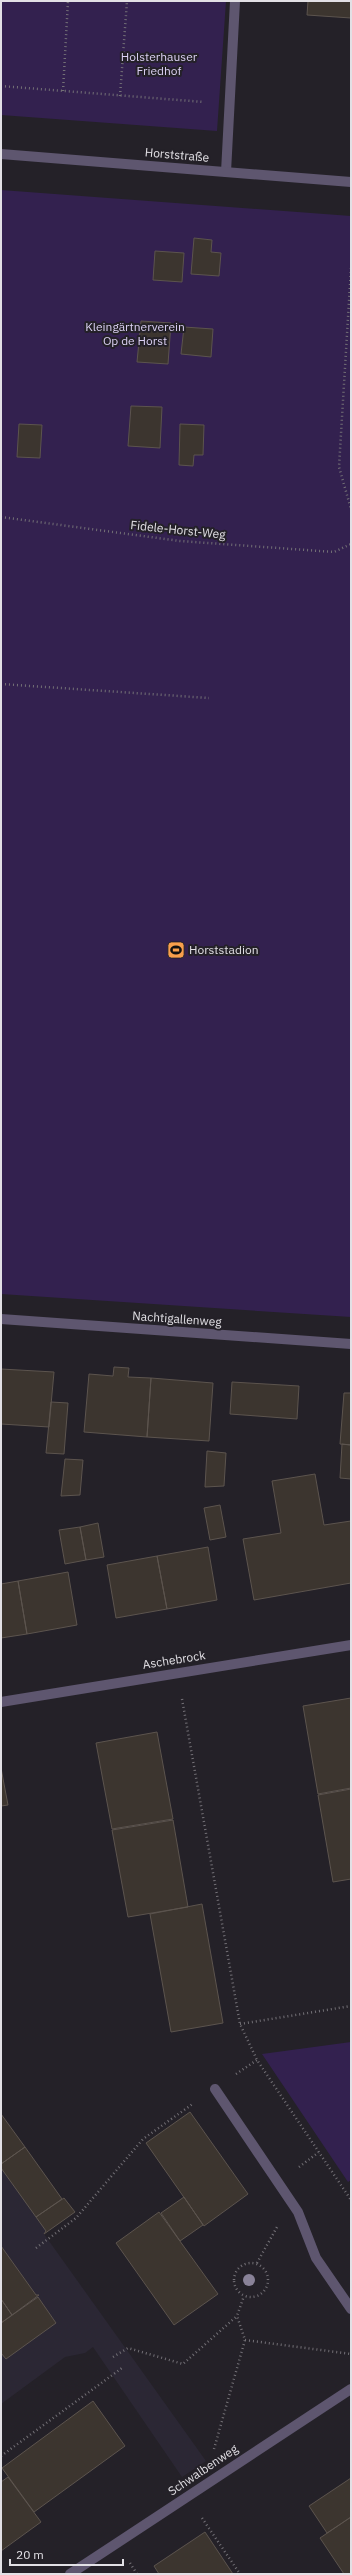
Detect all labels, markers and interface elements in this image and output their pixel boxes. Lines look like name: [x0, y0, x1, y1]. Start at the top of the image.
park label: Holsterhauser Friedhof: [121, 49, 198, 78]
street label: Horststraße: [144, 144, 210, 165]
park label: Kleingärtnerverein Op de Horst: [85, 319, 185, 348]
street label: Fidele-Horst-Weg: [130, 517, 227, 542]
sports icon: Horststadion: [166, 940, 186, 960]
place label: Horststadion: [189, 942, 258, 957]
street label: Nachtigallenweg: [132, 1308, 223, 1329]
street label: Aschebrock: [141, 1647, 207, 1672]
street label: Schwalbenweg: [165, 2440, 241, 2498]
scale bar: [10, 2541, 123, 2567]
text: 20 m: [16, 2547, 44, 2562]

